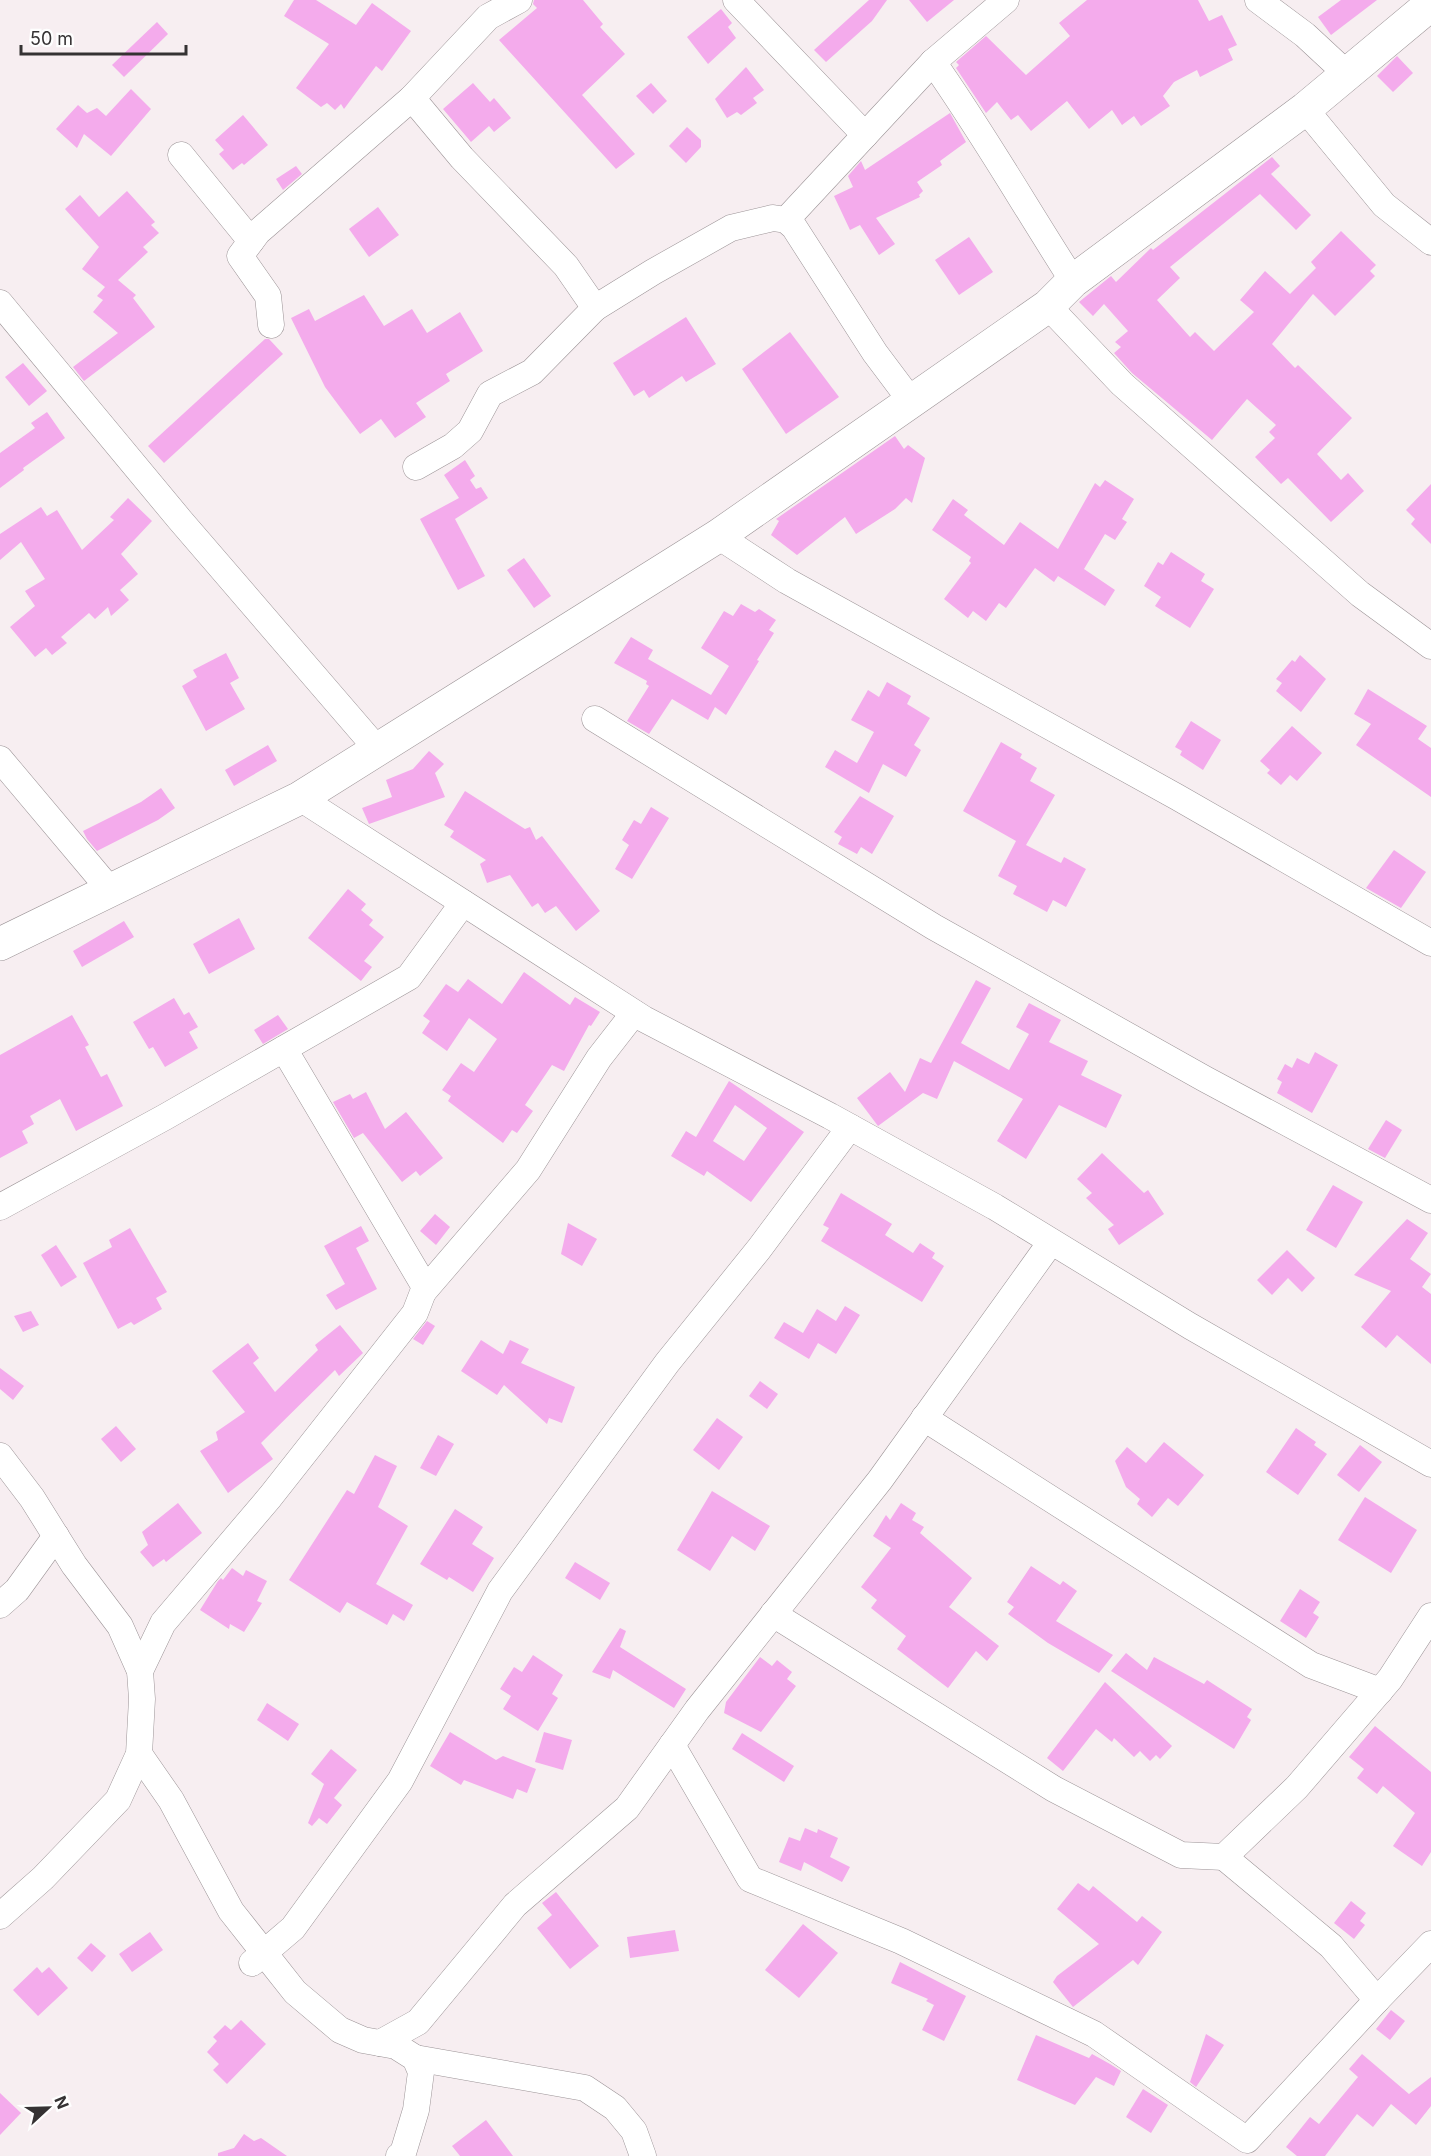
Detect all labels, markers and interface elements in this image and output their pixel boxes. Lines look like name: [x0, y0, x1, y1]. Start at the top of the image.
scale bar: [21, 18, 186, 56]
text: 50 m: [30, 28, 73, 49]
north arrow: [18, 2078, 78, 2138]
text: N: [50, 2093, 73, 2112]

